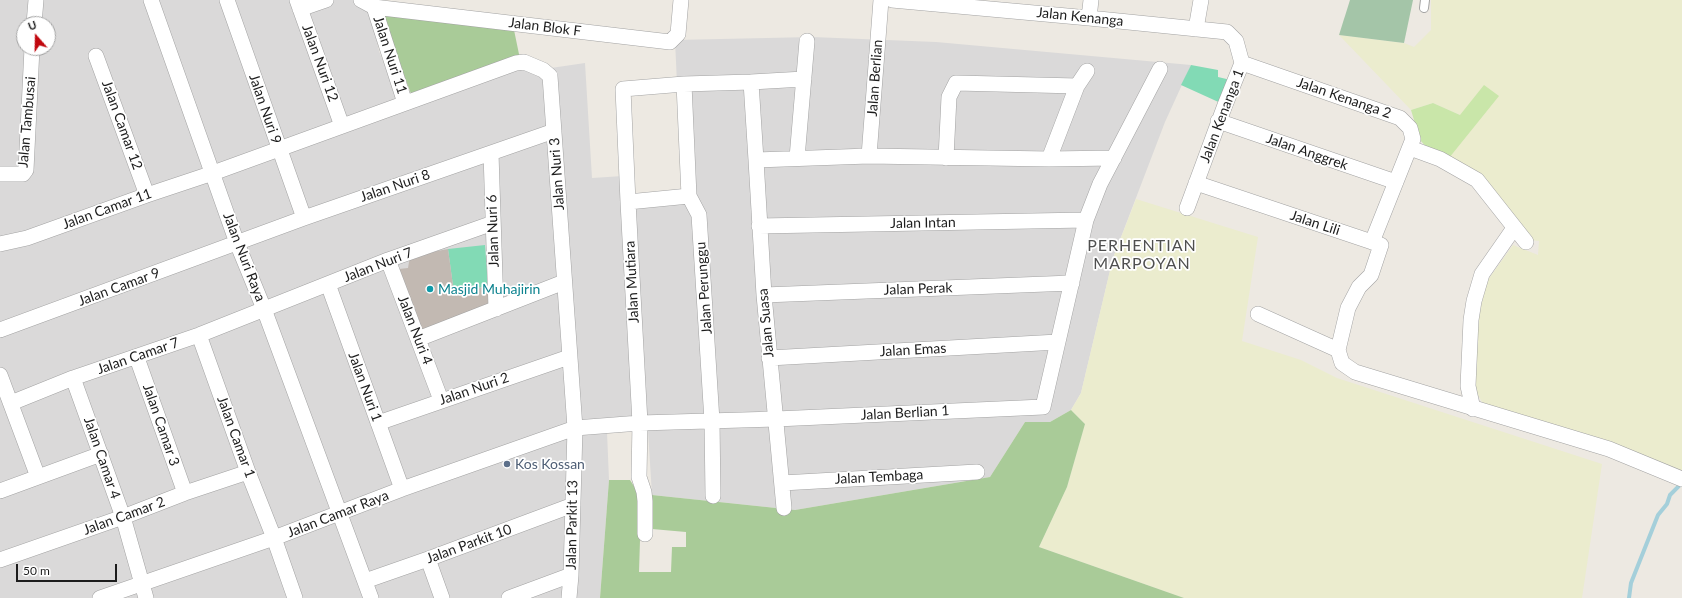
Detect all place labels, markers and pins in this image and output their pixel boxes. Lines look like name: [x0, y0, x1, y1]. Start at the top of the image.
place label: Masjid Muhajirin: [438, 281, 540, 297]
marker: Masjid Muhajirin: [425, 284, 435, 294]
place label: Kos Kossan: [515, 456, 585, 472]
marker: Kos Kossan: [502, 459, 512, 469]

